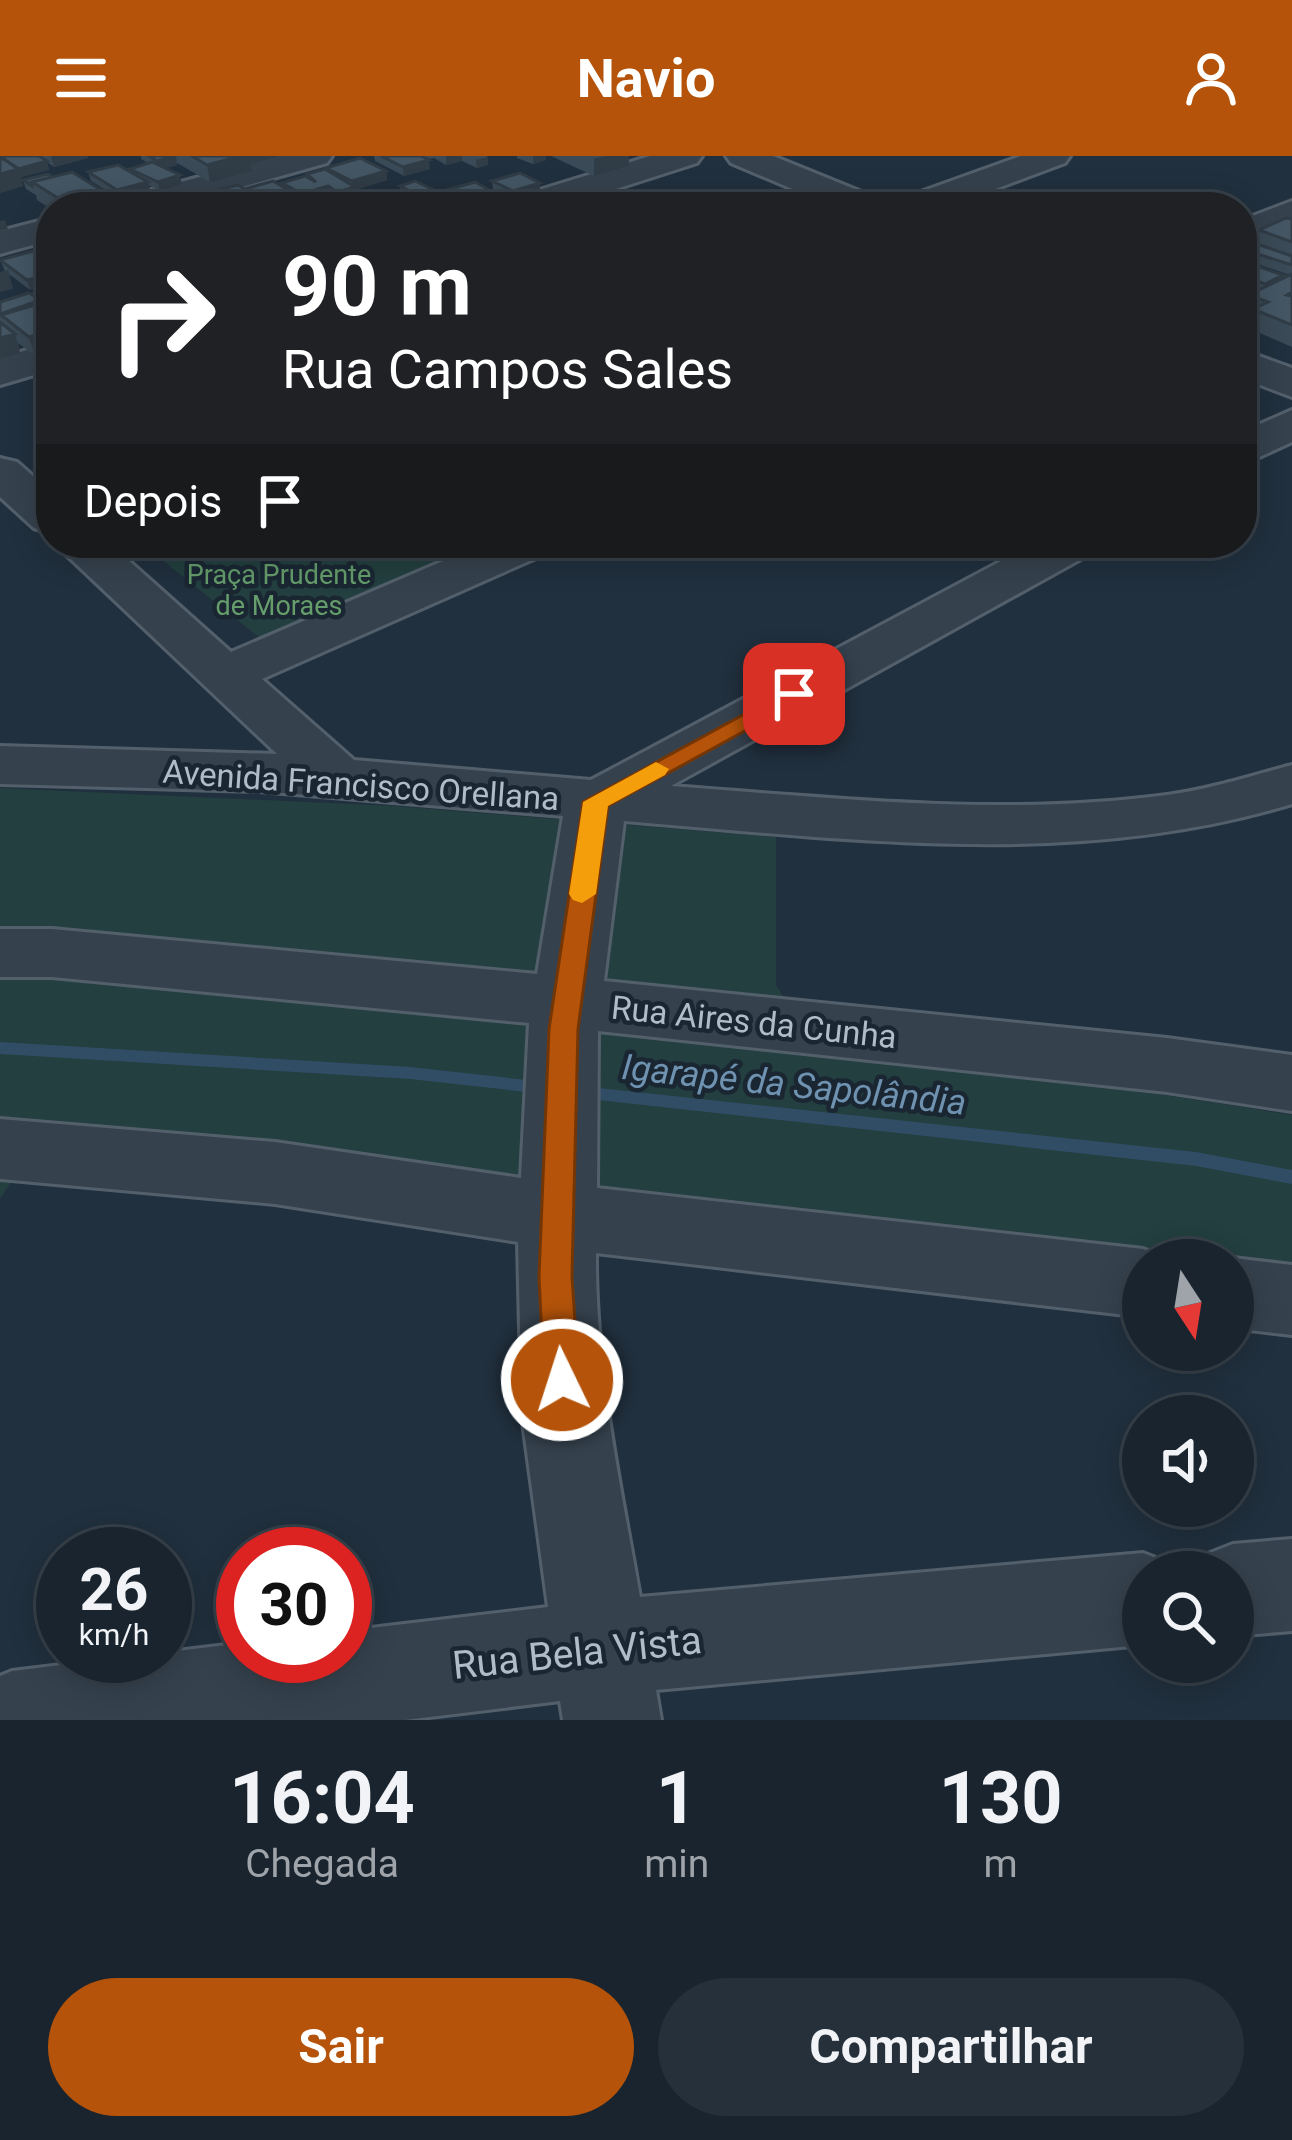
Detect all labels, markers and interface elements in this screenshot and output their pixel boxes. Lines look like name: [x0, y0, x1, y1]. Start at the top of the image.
icon: menu: [48, 45, 114, 111]
icon: person: [1178, 45, 1244, 111]
text: Navio: [577, 47, 715, 110]
text: 90 m: [282, 237, 472, 336]
icon: right: [84, 240, 240, 396]
text: Rua Campos Sales: [282, 338, 733, 401]
icon: arrive: [247, 468, 313, 534]
text: Depois: [84, 475, 223, 528]
park label: Praça Prudente de Moraes: [187, 559, 371, 622]
pin: [743, 643, 845, 745]
icon: arrive: [761, 661, 827, 727]
street label: Avenida Francisco Orellana: [161, 752, 561, 818]
street label: Rua Aires da Cunha: [609, 988, 899, 1056]
water label: Igarapé da Sapolândia: [620, 1046, 968, 1124]
north arrow: [1122, 1239, 1254, 1371]
map controls: [1122, 1239, 1254, 1683]
position arrow: [499, 1317, 625, 1443]
button: sound: [1122, 1395, 1254, 1527]
speed limit sign: 30: [216, 1527, 372, 1683]
button: search: [1122, 1551, 1254, 1683]
text: 26: [80, 1554, 148, 1625]
text: km/h: [79, 1617, 149, 1652]
street label: Rua Bela Vista: [450, 1617, 704, 1689]
text: 16:04: [229, 1756, 415, 1841]
text: 1: [656, 1756, 697, 1841]
text: 130: [939, 1756, 1063, 1841]
text: Chegada: [245, 1841, 399, 1887]
text: min: [644, 1841, 709, 1887]
text: m: [984, 1841, 1018, 1887]
button: Sair: [48, 1978, 634, 2116]
button: Compartilhar: [658, 1978, 1244, 2116]

